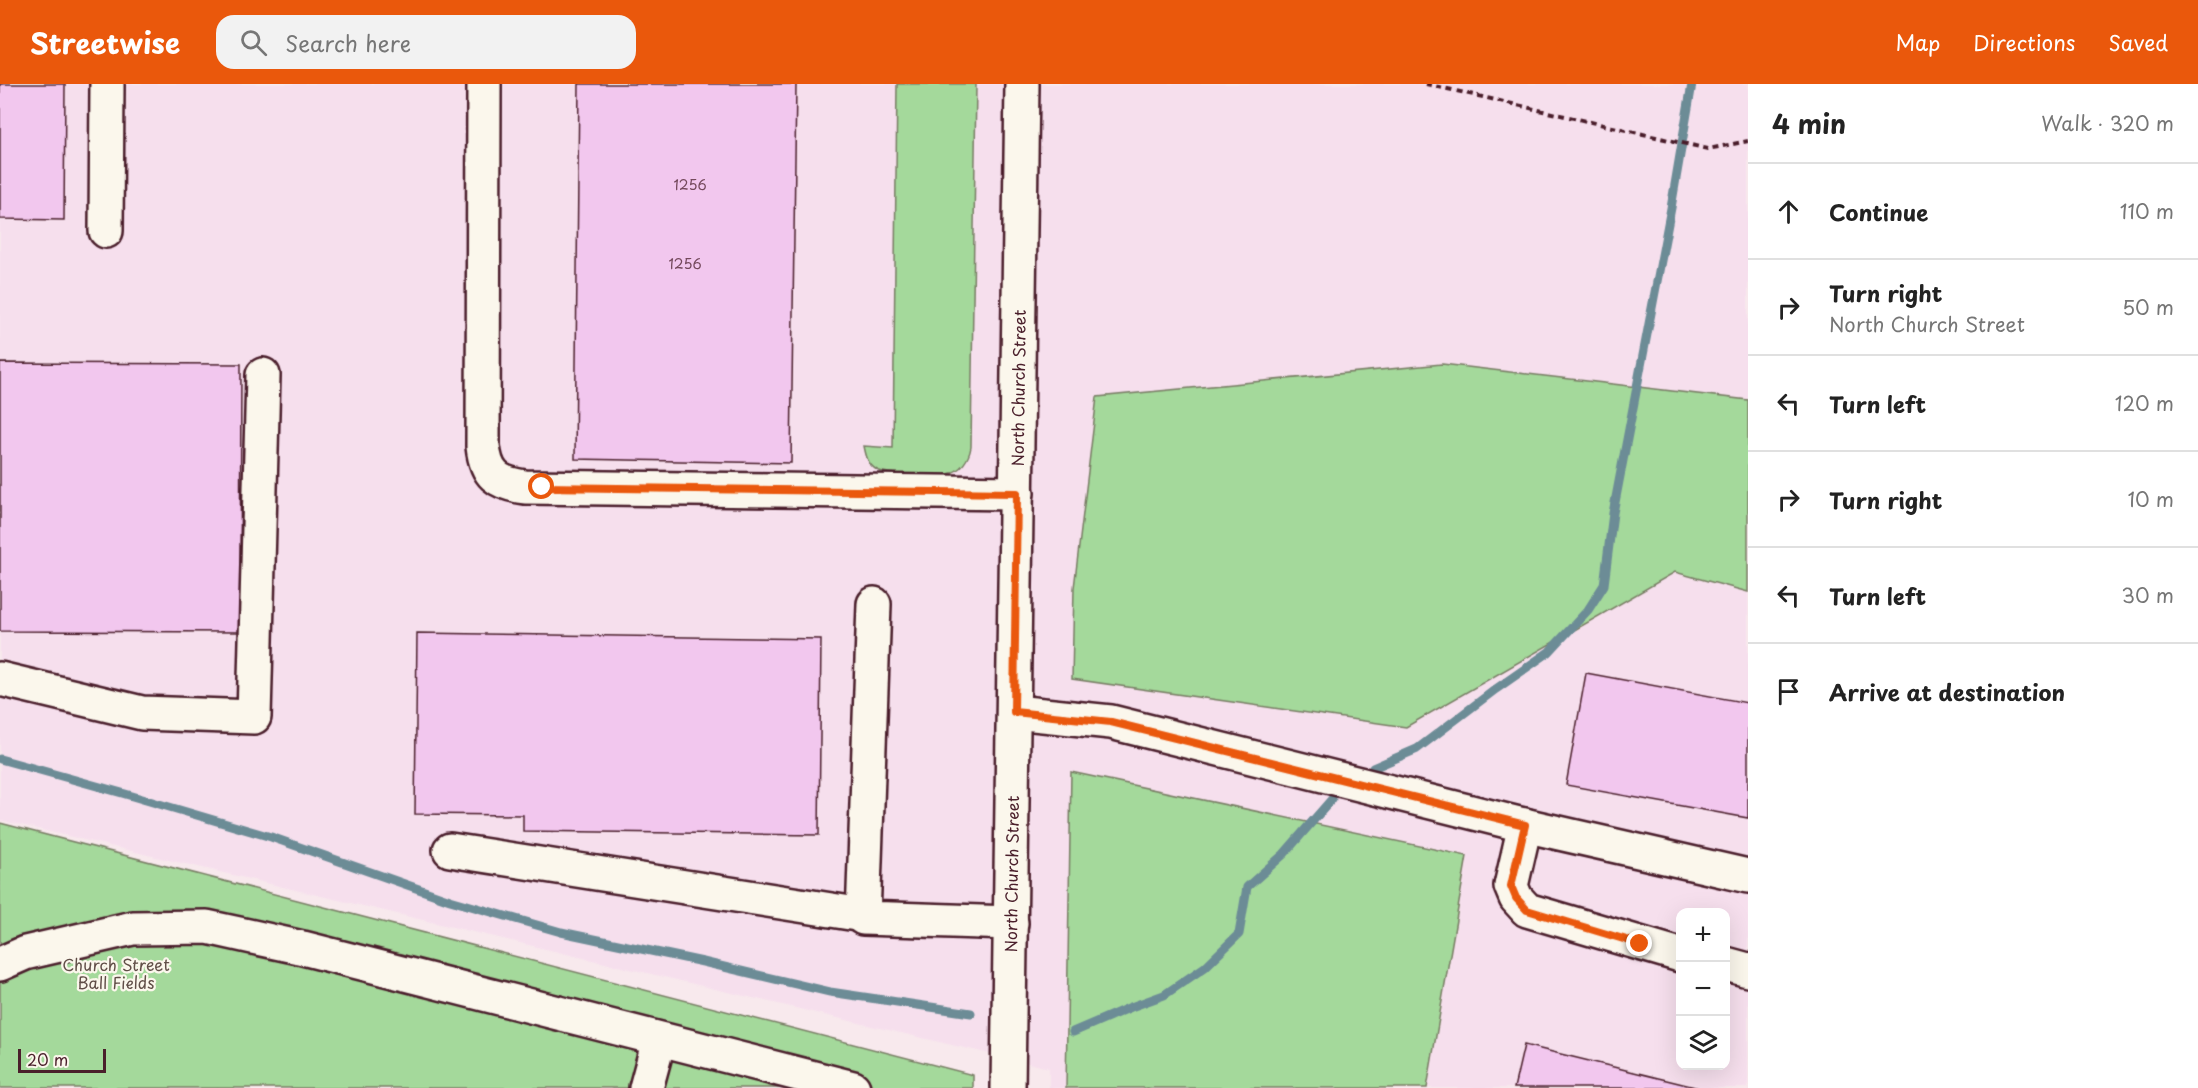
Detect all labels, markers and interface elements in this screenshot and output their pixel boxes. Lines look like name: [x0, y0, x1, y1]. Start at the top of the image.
search box: [216, 15, 636, 69]
text: Streetwise: [30, 21, 180, 64]
icon: search: [237, 26, 270, 59]
text: Search here: [285, 26, 411, 59]
text: Map: [1895, 26, 1940, 58]
text: Directions: [1973, 26, 2075, 58]
text: Saved: [2108, 26, 2168, 58]
text: 4 min: [1772, 104, 1846, 143]
text: Walk · 320 m: [2041, 108, 2174, 138]
house number: 1256: [673, 174, 707, 195]
icon: ahead: [1772, 195, 1805, 228]
text: Continue: [1829, 195, 1928, 228]
text: 110 m: [2120, 196, 2174, 226]
house number: 1256: [668, 253, 702, 274]
text: Turn right: [1829, 276, 1942, 309]
icon: right: [1772, 291, 1805, 324]
text: 50 m: [2122, 292, 2174, 322]
street label: North Church Street: [1005, 309, 1031, 467]
text: North Church Street: [1829, 309, 2025, 339]
icon: left: [1772, 387, 1805, 420]
text: Turn left: [1829, 387, 1926, 420]
text: 120 m: [2115, 388, 2174, 418]
route start: [528, 473, 554, 499]
icon: right: [1772, 483, 1805, 516]
text: Turn right: [1829, 483, 1942, 516]
text: 10 m: [2127, 484, 2174, 514]
icon: left: [1772, 579, 1805, 612]
text: Turn left: [1829, 579, 1926, 612]
text: 30 m: [2121, 580, 2174, 610]
icon: arrive: [1772, 675, 1805, 708]
text: Arrive at destination: [1829, 675, 2065, 708]
street label: North Church Street: [998, 795, 1024, 953]
map controls: [1676, 908, 1730, 1070]
button: +: [1676, 908, 1730, 962]
route end: [1626, 930, 1652, 956]
park label: Church Street Ball Fields: [62, 952, 170, 994]
button: −: [1676, 962, 1730, 1016]
button: layers: [1676, 1016, 1730, 1070]
scale bar: [18, 1046, 106, 1074]
text: 20 m: [27, 1047, 68, 1071]

